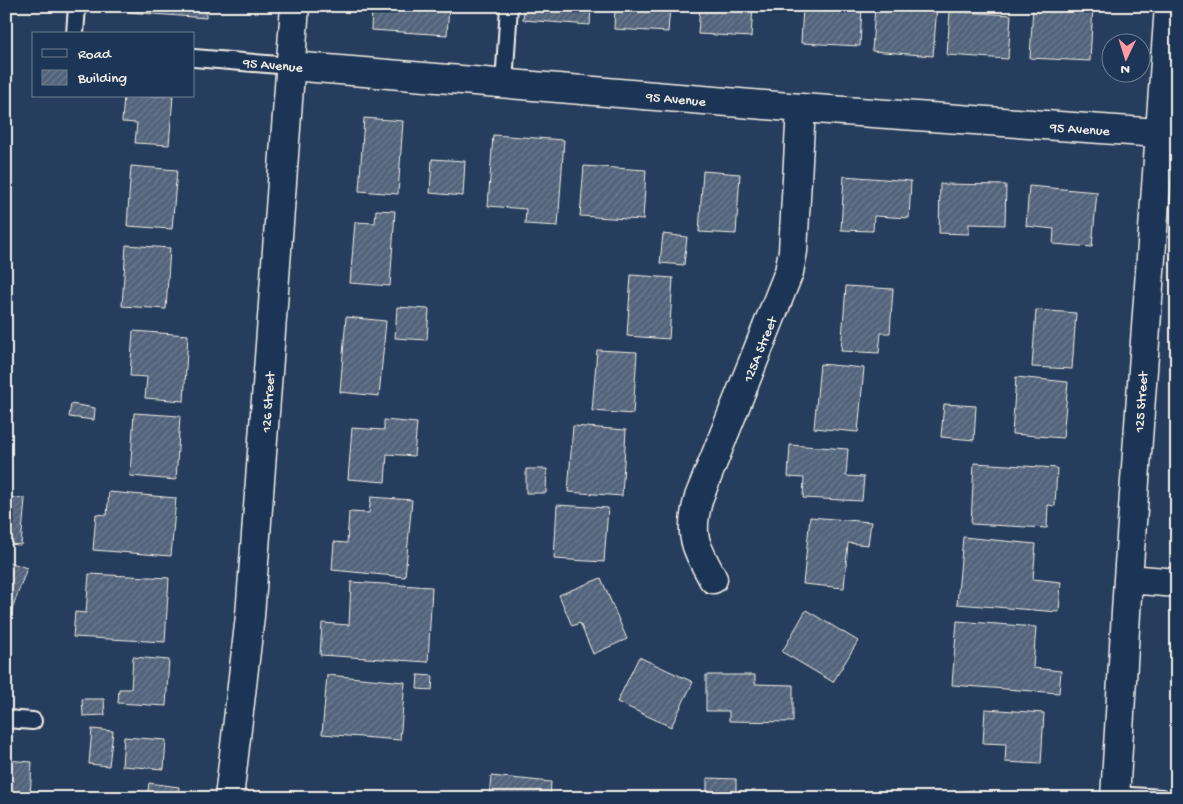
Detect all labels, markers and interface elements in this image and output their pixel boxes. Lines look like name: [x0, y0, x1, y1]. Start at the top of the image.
legend: [32, 32, 195, 98]
north arrow: [1100, 32, 1150, 82]
text: Road: [78, 46, 112, 64]
street label: 95 Avenue: [241, 55, 304, 78]
text: N: [1120, 60, 1130, 77]
text: Building: [77, 70, 127, 88]
street label: 95 Avenue: [644, 89, 707, 112]
street label: 95 Avenue: [1048, 120, 1111, 141]
street label: 125A Street: [740, 314, 783, 386]
street label: 126 Street: [259, 370, 280, 434]
street label: 125 Street: [1132, 370, 1153, 434]

